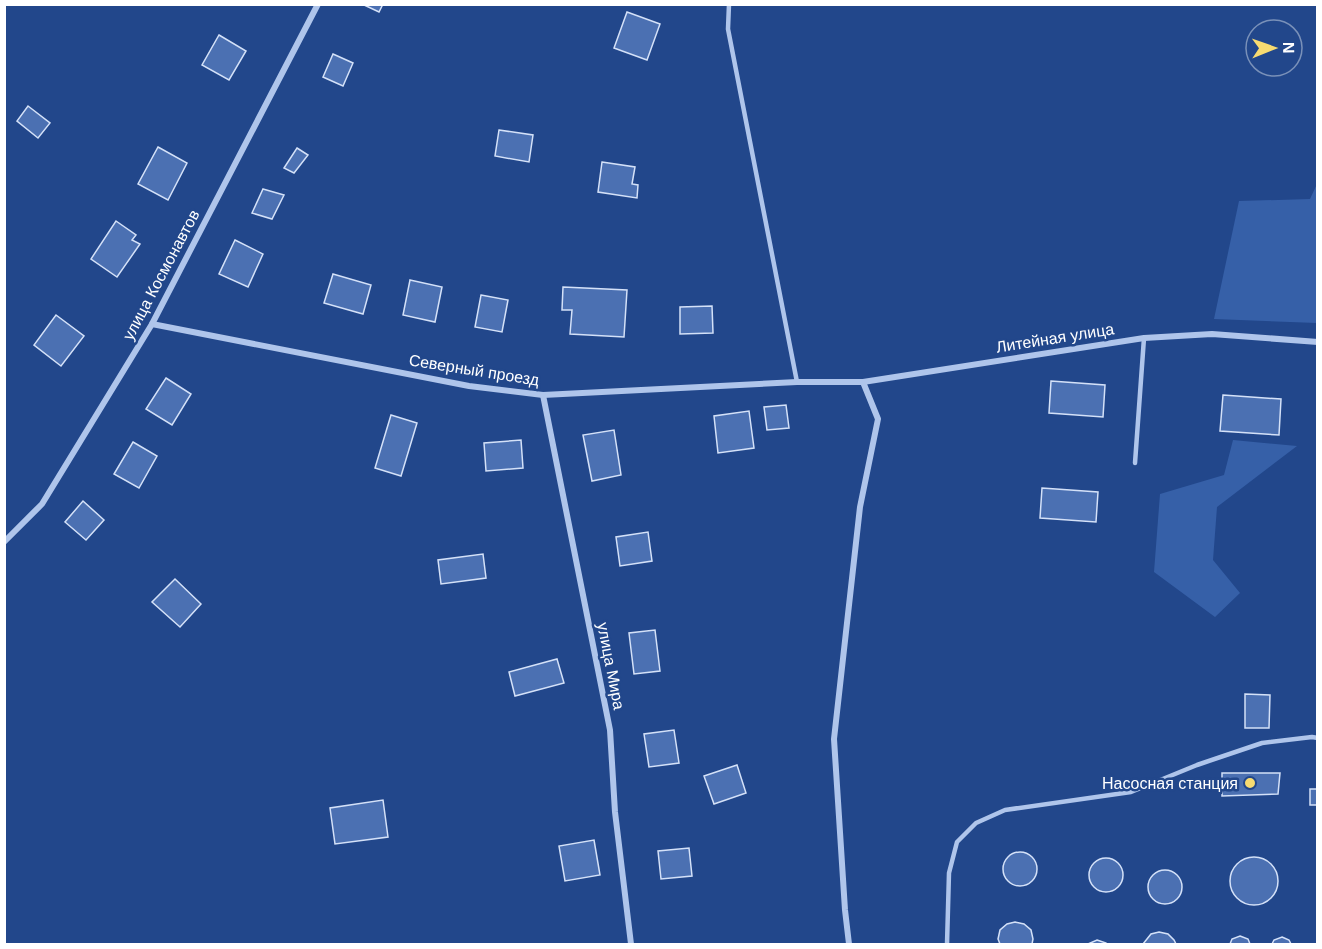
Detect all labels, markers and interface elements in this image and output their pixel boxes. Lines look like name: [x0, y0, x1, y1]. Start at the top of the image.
north arrow: [1244, 18, 1304, 78]
text: N: [1280, 42, 1297, 54]
street label: улица Космонавтов: [119, 207, 203, 343]
street label: Литейная улица: [995, 320, 1115, 356]
street label: Северный проезд: [408, 351, 541, 389]
street label: улица Мира: [594, 621, 628, 711]
place label: Насосная станция: [1102, 775, 1238, 792]
marker: Насосная станция: [1243, 776, 1257, 790]

